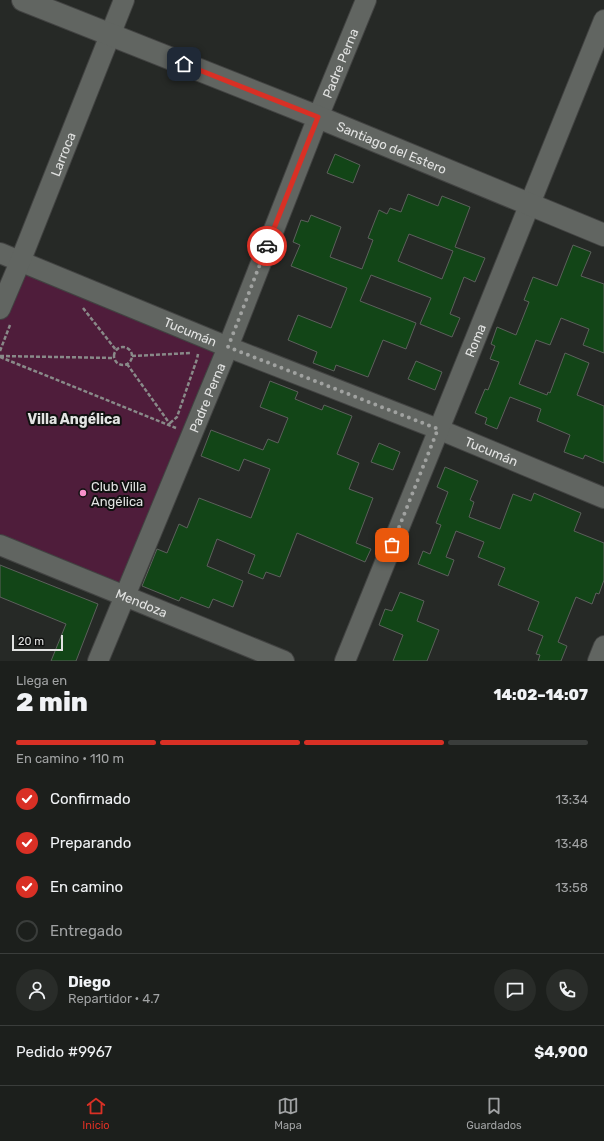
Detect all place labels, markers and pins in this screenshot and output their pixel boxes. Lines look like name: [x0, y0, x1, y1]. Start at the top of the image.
pin: [167, 47, 201, 81]
place label: Club Villa Angélica: [91, 479, 146, 510]
marker: Club Villa Angélica: [78, 488, 88, 498]
pin: [375, 528, 409, 562]

